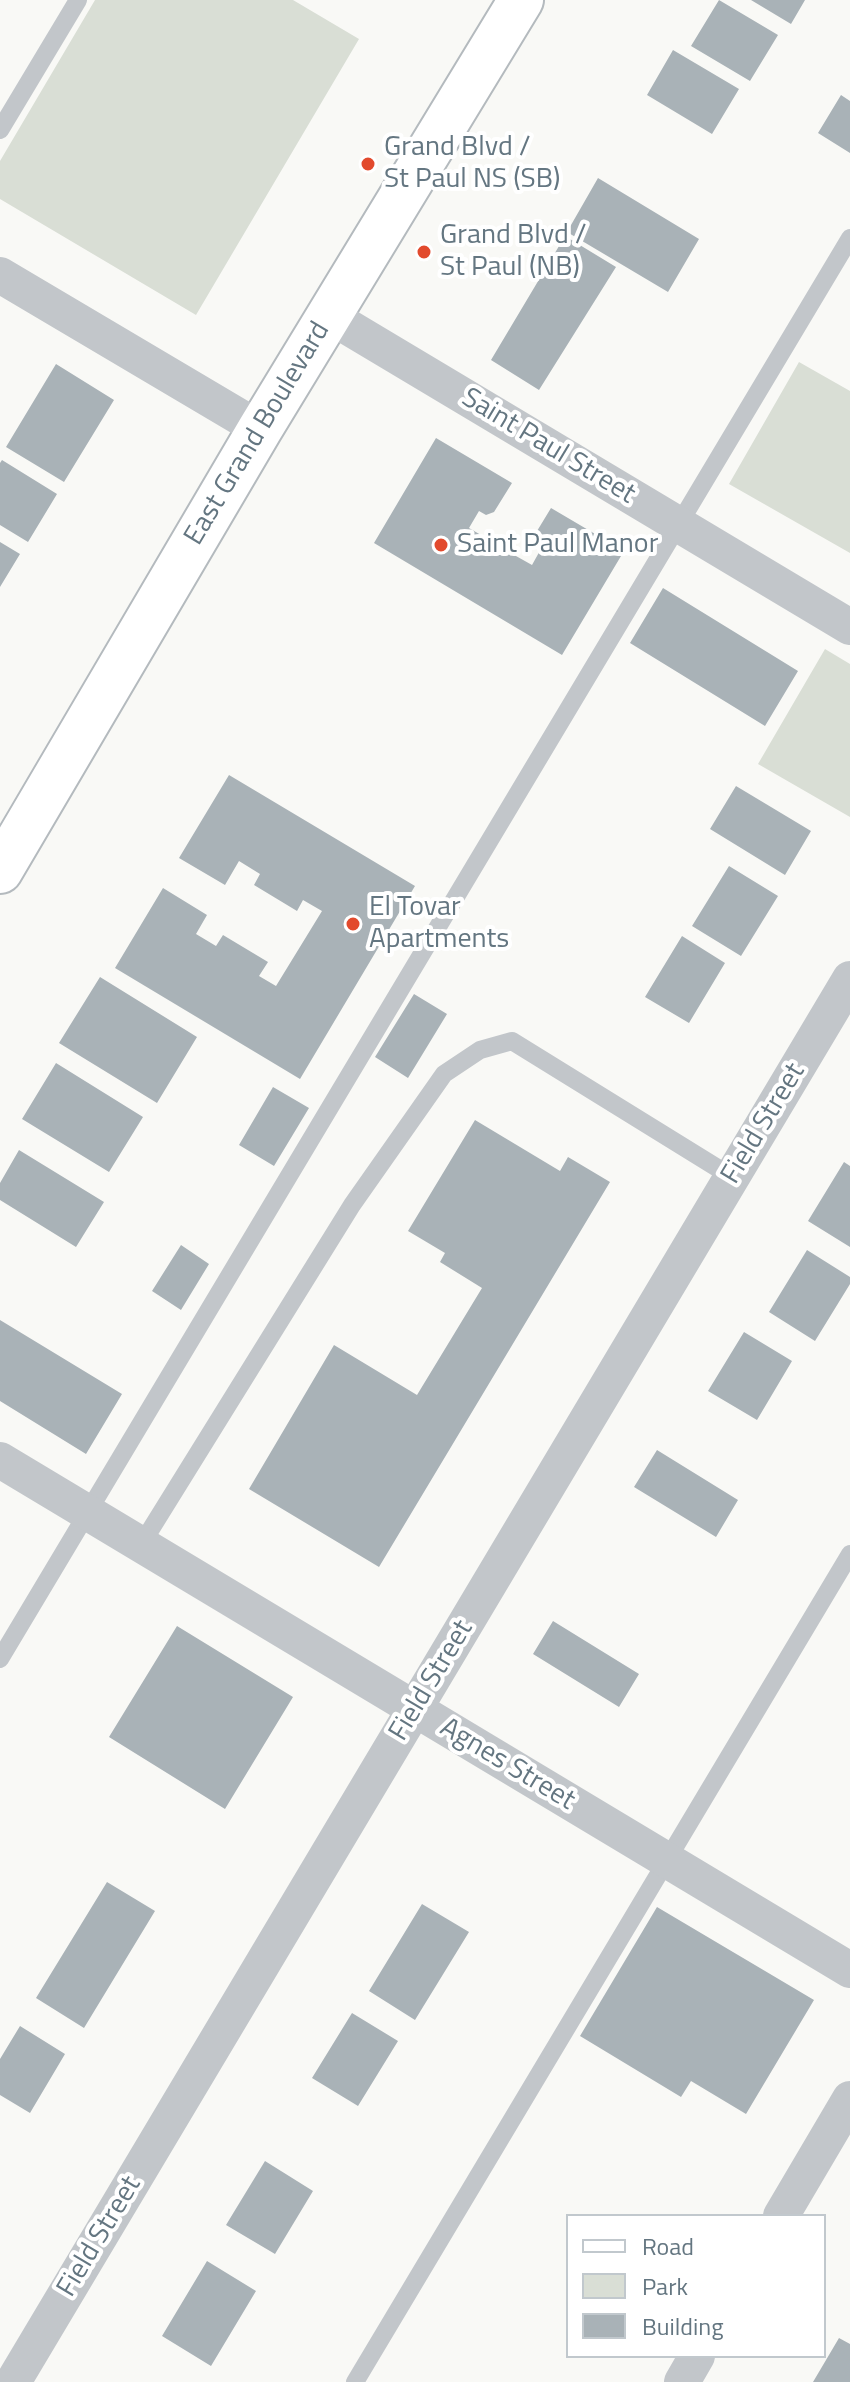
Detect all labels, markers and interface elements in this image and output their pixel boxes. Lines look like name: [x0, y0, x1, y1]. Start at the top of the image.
place label: Grand Blvd / St Paul NS (SB): [384, 131, 560, 197]
marker: Grand Blvd / St Paul NS (SB): [359, 155, 377, 173]
place label: Grand Blvd / St Paul (NB): [440, 219, 586, 285]
marker: Grand Blvd / St Paul (NB): [415, 243, 433, 261]
street label: East Grand Boulevard: [178, 316, 338, 552]
street label: Saint Paul Street: [455, 382, 641, 512]
place label: Saint Paul Manor: [457, 528, 658, 562]
marker: Saint Paul Manor: [432, 536, 450, 554]
place label: El Tovar Apartments: [369, 891, 509, 957]
marker: El Tovar Apartments: [344, 915, 362, 933]
street label: Field Street: [715, 1058, 813, 1190]
street label: Field Street: [383, 1615, 481, 1747]
street label: Agnes Street: [433, 1712, 581, 1818]
street label: Field Street: [51, 2171, 149, 2303]
legend: [566, 2214, 826, 2358]
text: Road: [642, 2228, 694, 2264]
text: Park: [642, 2268, 688, 2304]
text: Building: [642, 2308, 724, 2344]

